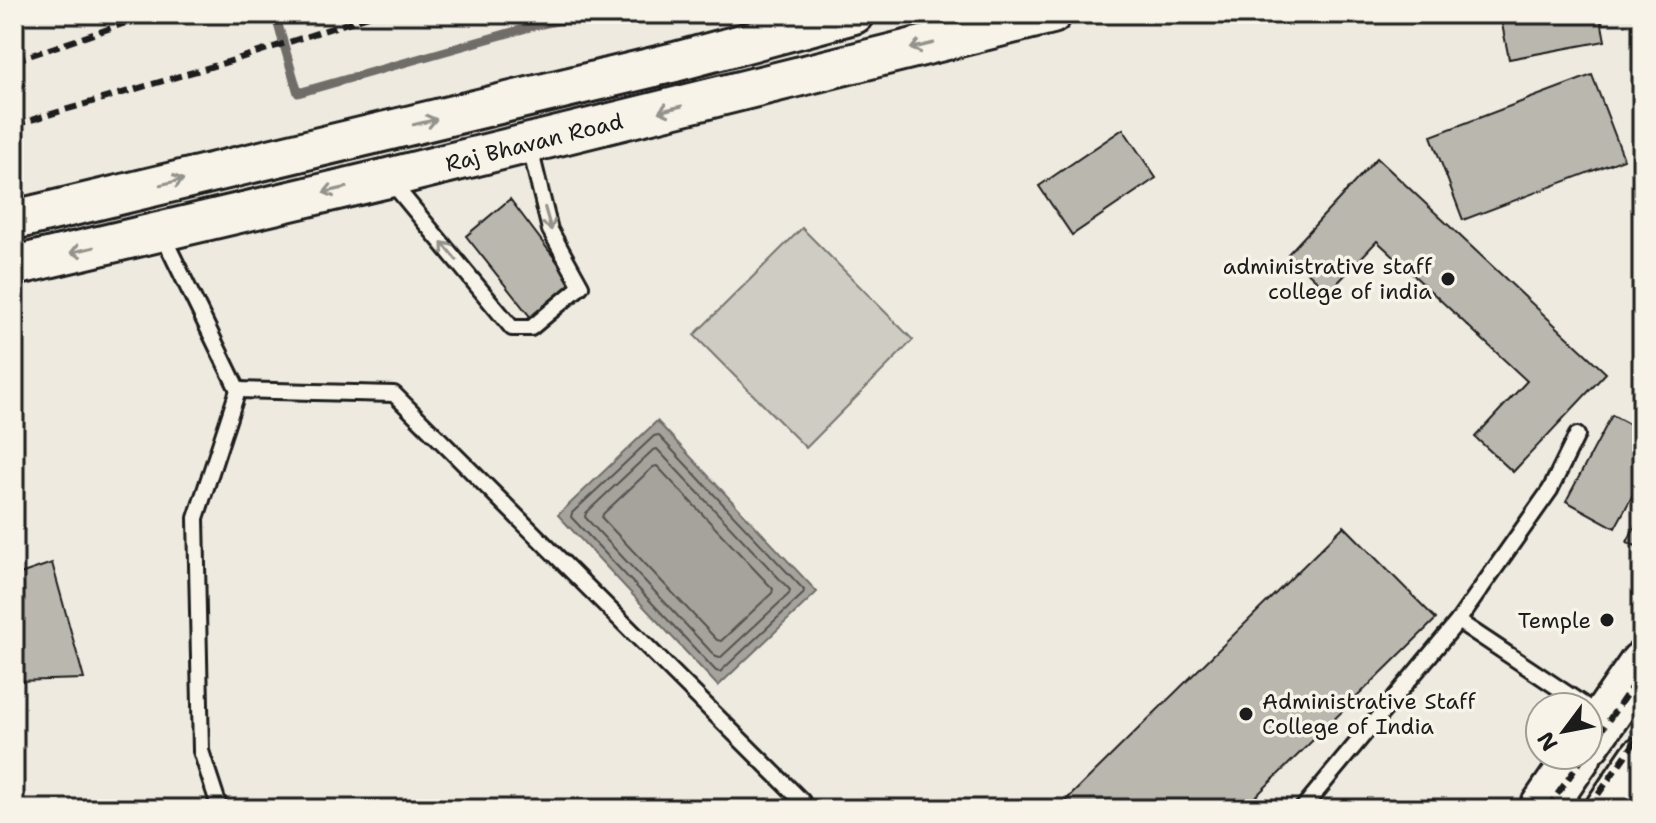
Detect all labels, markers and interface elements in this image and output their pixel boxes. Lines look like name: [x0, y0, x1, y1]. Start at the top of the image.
one-way arrow: [910, 40, 935, 55]
one-way arrow: [657, 102, 683, 117]
street label: Raj Bhavan Road: [442, 106, 626, 179]
one-way arrow: [411, 114, 437, 129]
one-way arrow: [158, 174, 184, 189]
one-way arrow: [323, 183, 349, 198]
one-way arrow: [541, 205, 556, 231]
one-way arrow: [440, 241, 458, 262]
one-way arrow: [70, 243, 96, 258]
place label: administrative staff college of india: [1223, 252, 1433, 306]
marker: administrative staff college of india: [1439, 270, 1457, 288]
place label: Temple: [1518, 606, 1591, 635]
marker: Temple: [1598, 611, 1616, 629]
place label: Administrative Staff College of India: [1262, 687, 1476, 741]
north arrow: [1524, 691, 1604, 771]
marker: Administrative Staff College of India: [1237, 705, 1255, 723]
text: N: [1531, 726, 1564, 756]

